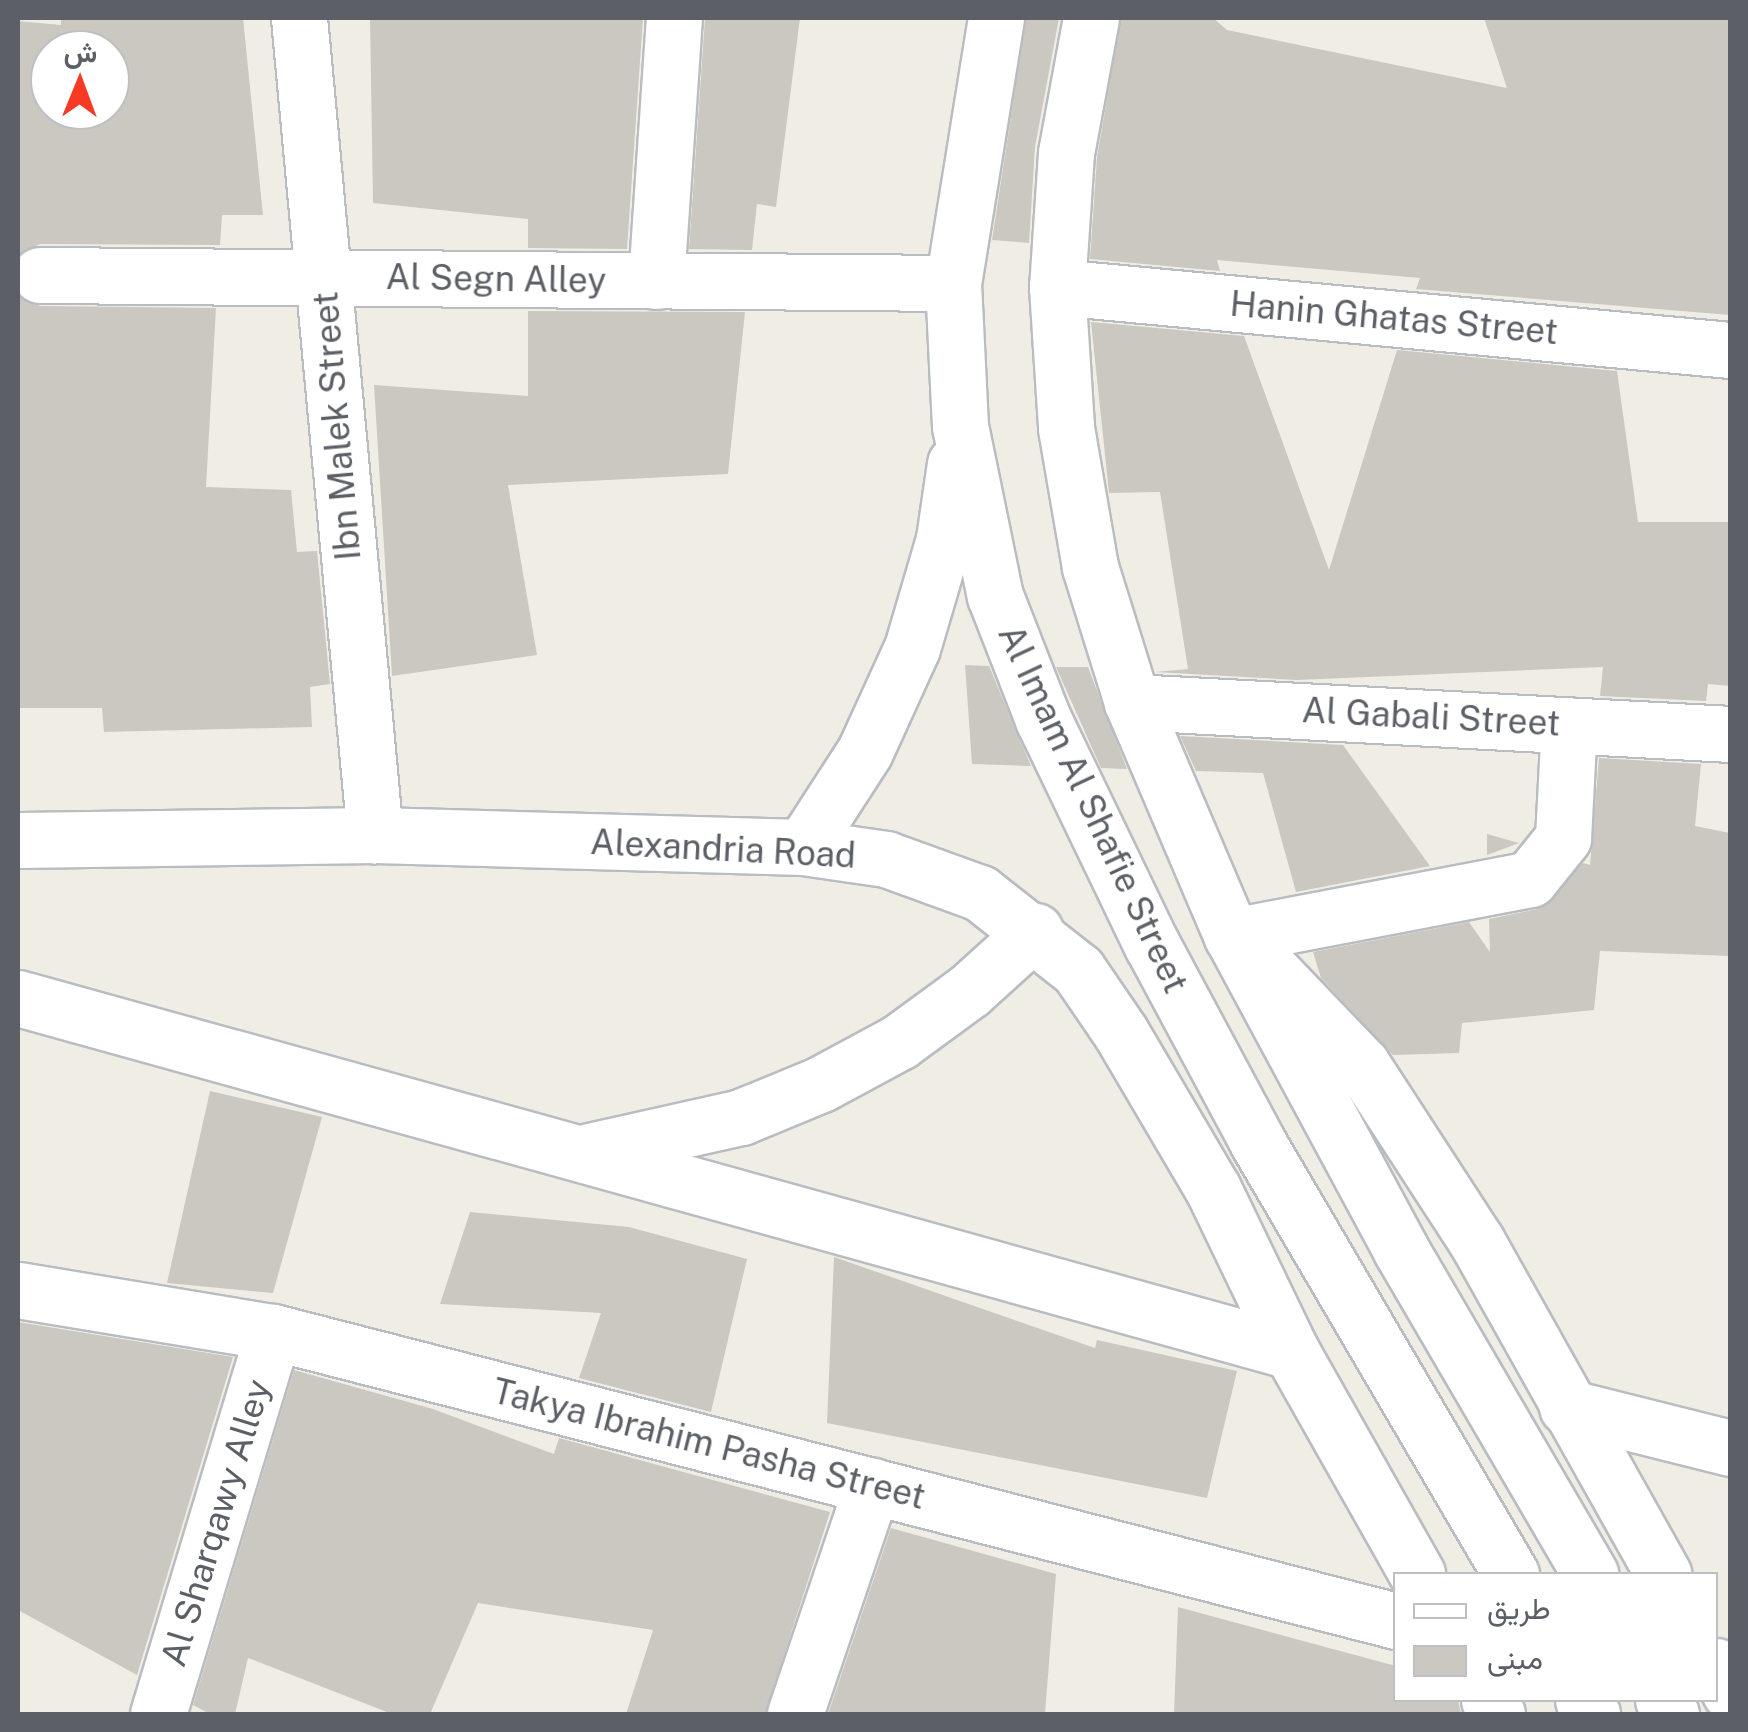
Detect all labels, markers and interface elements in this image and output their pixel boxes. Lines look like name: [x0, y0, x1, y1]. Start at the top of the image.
north arrow: [30, 30, 130, 130]
text: ش: [63, 35, 98, 68]
street label: Al Segn Alley: [385, 256, 607, 302]
street label: Hanin Ghatas Street: [1228, 283, 1560, 353]
street label: Ibn Malek Street: [304, 290, 370, 562]
street label: Al Imam Al Shafie Street: [989, 618, 1197, 1000]
street label: Al Gabali Street: [1301, 689, 1561, 745]
street label: Alexandria Road: [589, 821, 857, 877]
street label: Takya Ibrahim Pasha Street: [488, 1370, 930, 1518]
street label: Al Sharqawy Alley: [152, 1374, 280, 1672]
legend: [1393, 1572, 1718, 1702]
text: طريق: [1487, 1590, 1551, 1626]
text: مبنى: [1487, 1640, 1543, 1676]

